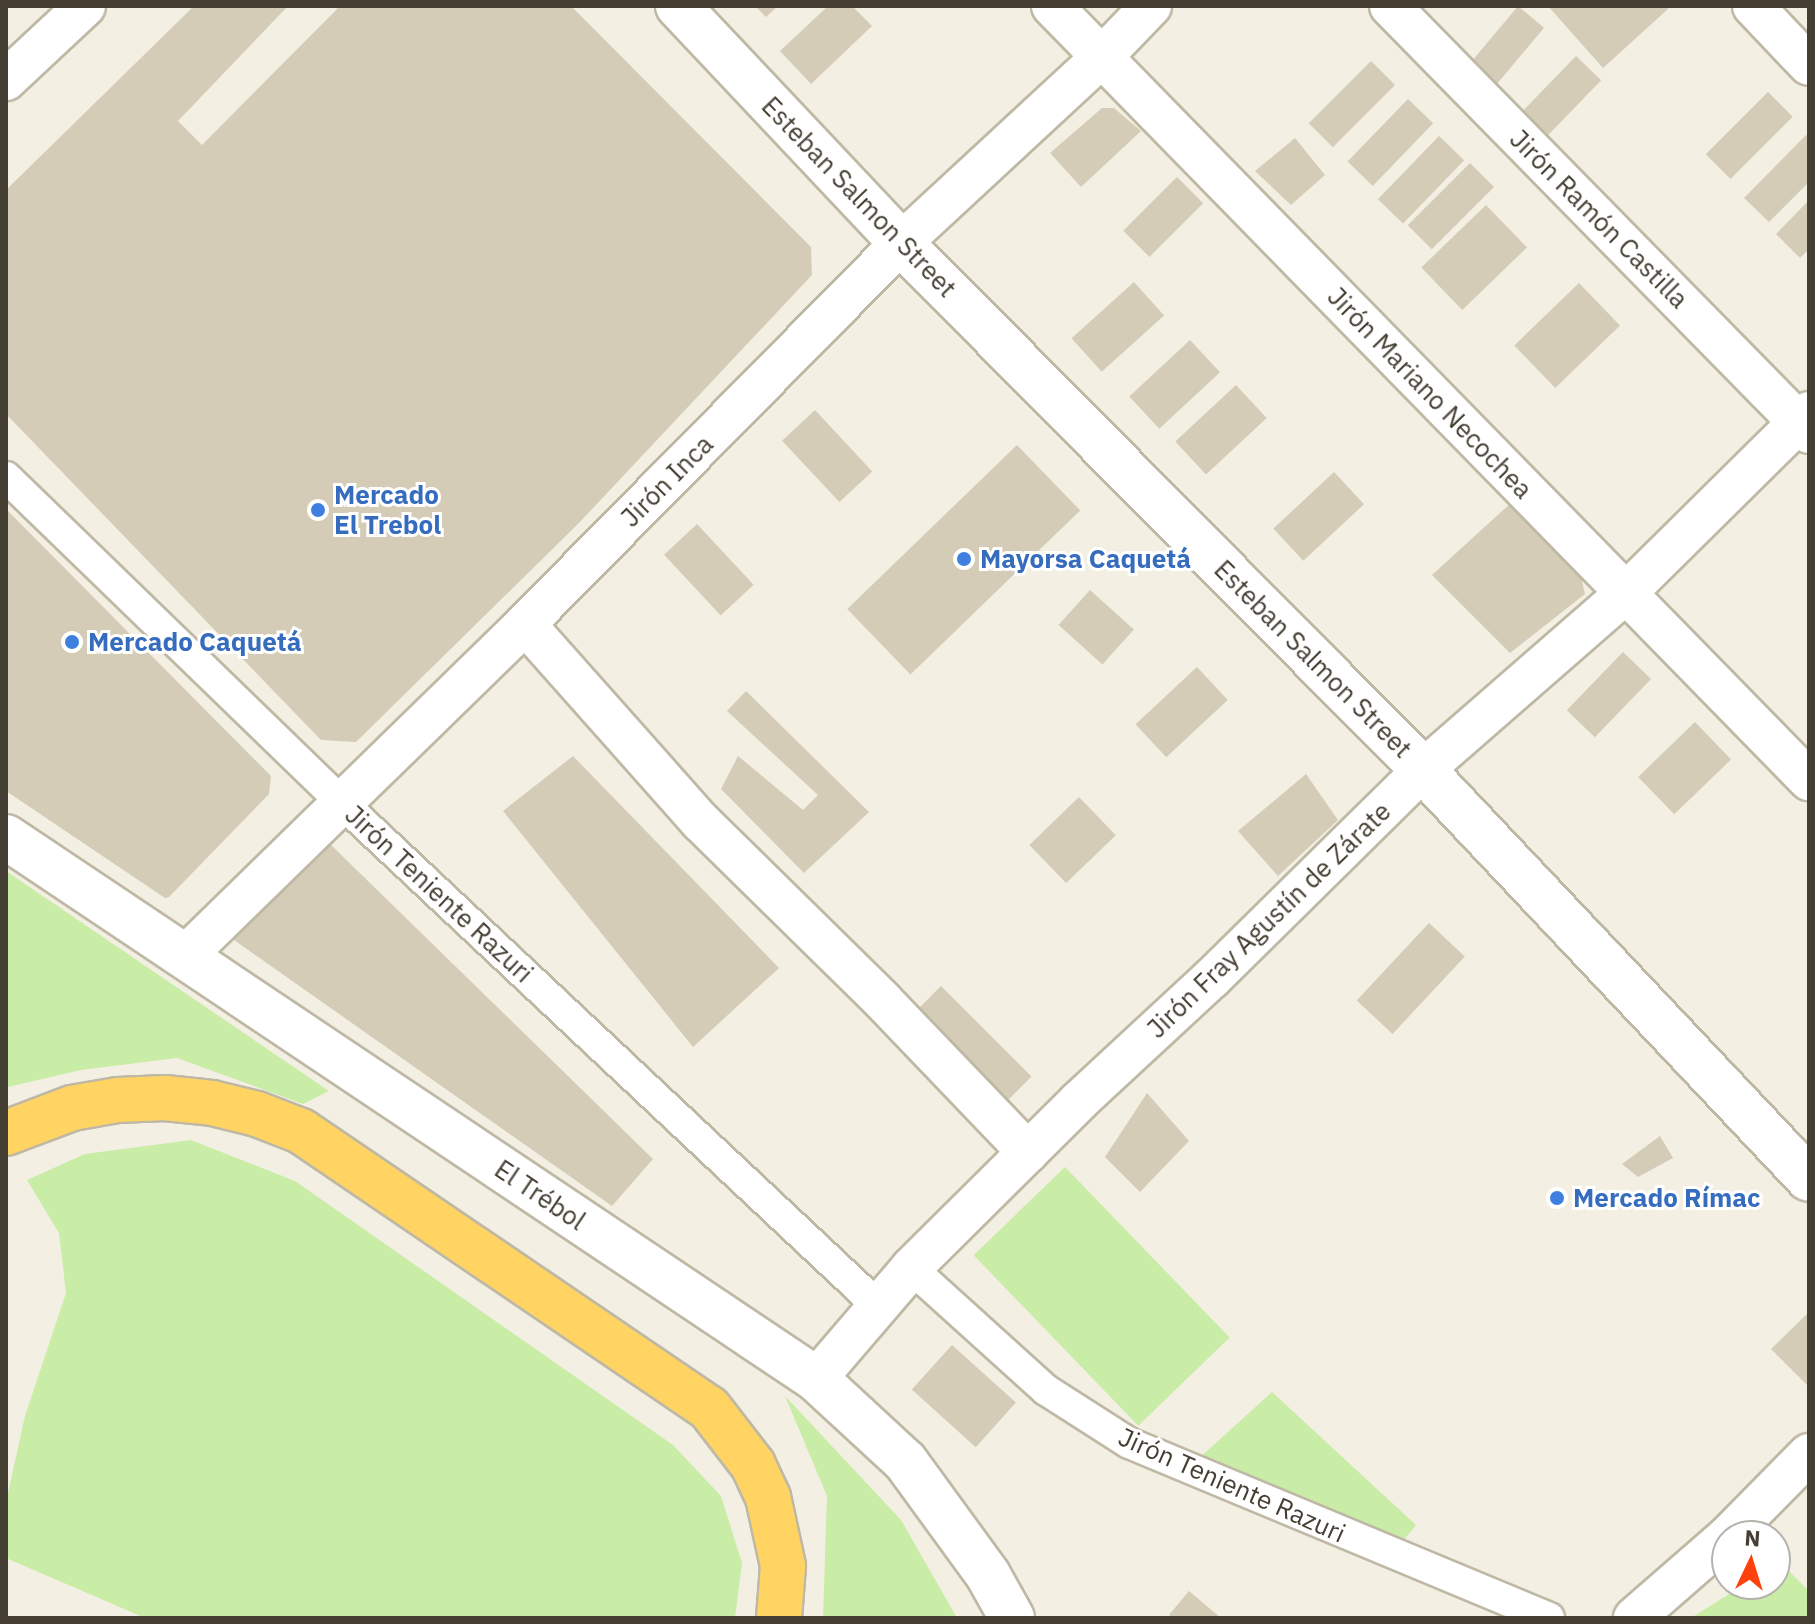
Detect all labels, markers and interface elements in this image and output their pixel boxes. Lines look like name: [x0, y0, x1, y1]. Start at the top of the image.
street label: Esteban Salmon Street: [755, 90, 963, 304]
street label: Jirón Ramón Castilla: [1503, 123, 1695, 315]
street label: Jirón Mariano Necochea: [1321, 281, 1539, 505]
street label: Jirón Inca: [615, 429, 719, 533]
place label: Mercado El Trebol: [334, 479, 441, 540]
marker: Mercado El Trebol: [309, 501, 327, 519]
place label: Mayorsa Caquetá: [980, 543, 1191, 575]
marker: Mayorsa Caquetá: [955, 550, 973, 568]
street label: Esteban Salmon Street: [1208, 554, 1418, 764]
place label: Mercado Caquetá: [88, 626, 302, 658]
marker: Mercado Caquetá: [63, 633, 81, 651]
street label: Jirón Fray Agustín de Zárate: [1141, 796, 1397, 1044]
street label: Jirón Teniente Razuri: [339, 799, 539, 989]
street label: El Trébol: [489, 1153, 591, 1237]
place label: Mercado Rímac: [1573, 1182, 1761, 1214]
marker: Mercado Rímac: [1548, 1189, 1566, 1207]
street label: Jirón Teniente Razuri: [1114, 1421, 1350, 1549]
north arrow: [1711, 1520, 1791, 1600]
text: N: [1744, 1523, 1762, 1553]

